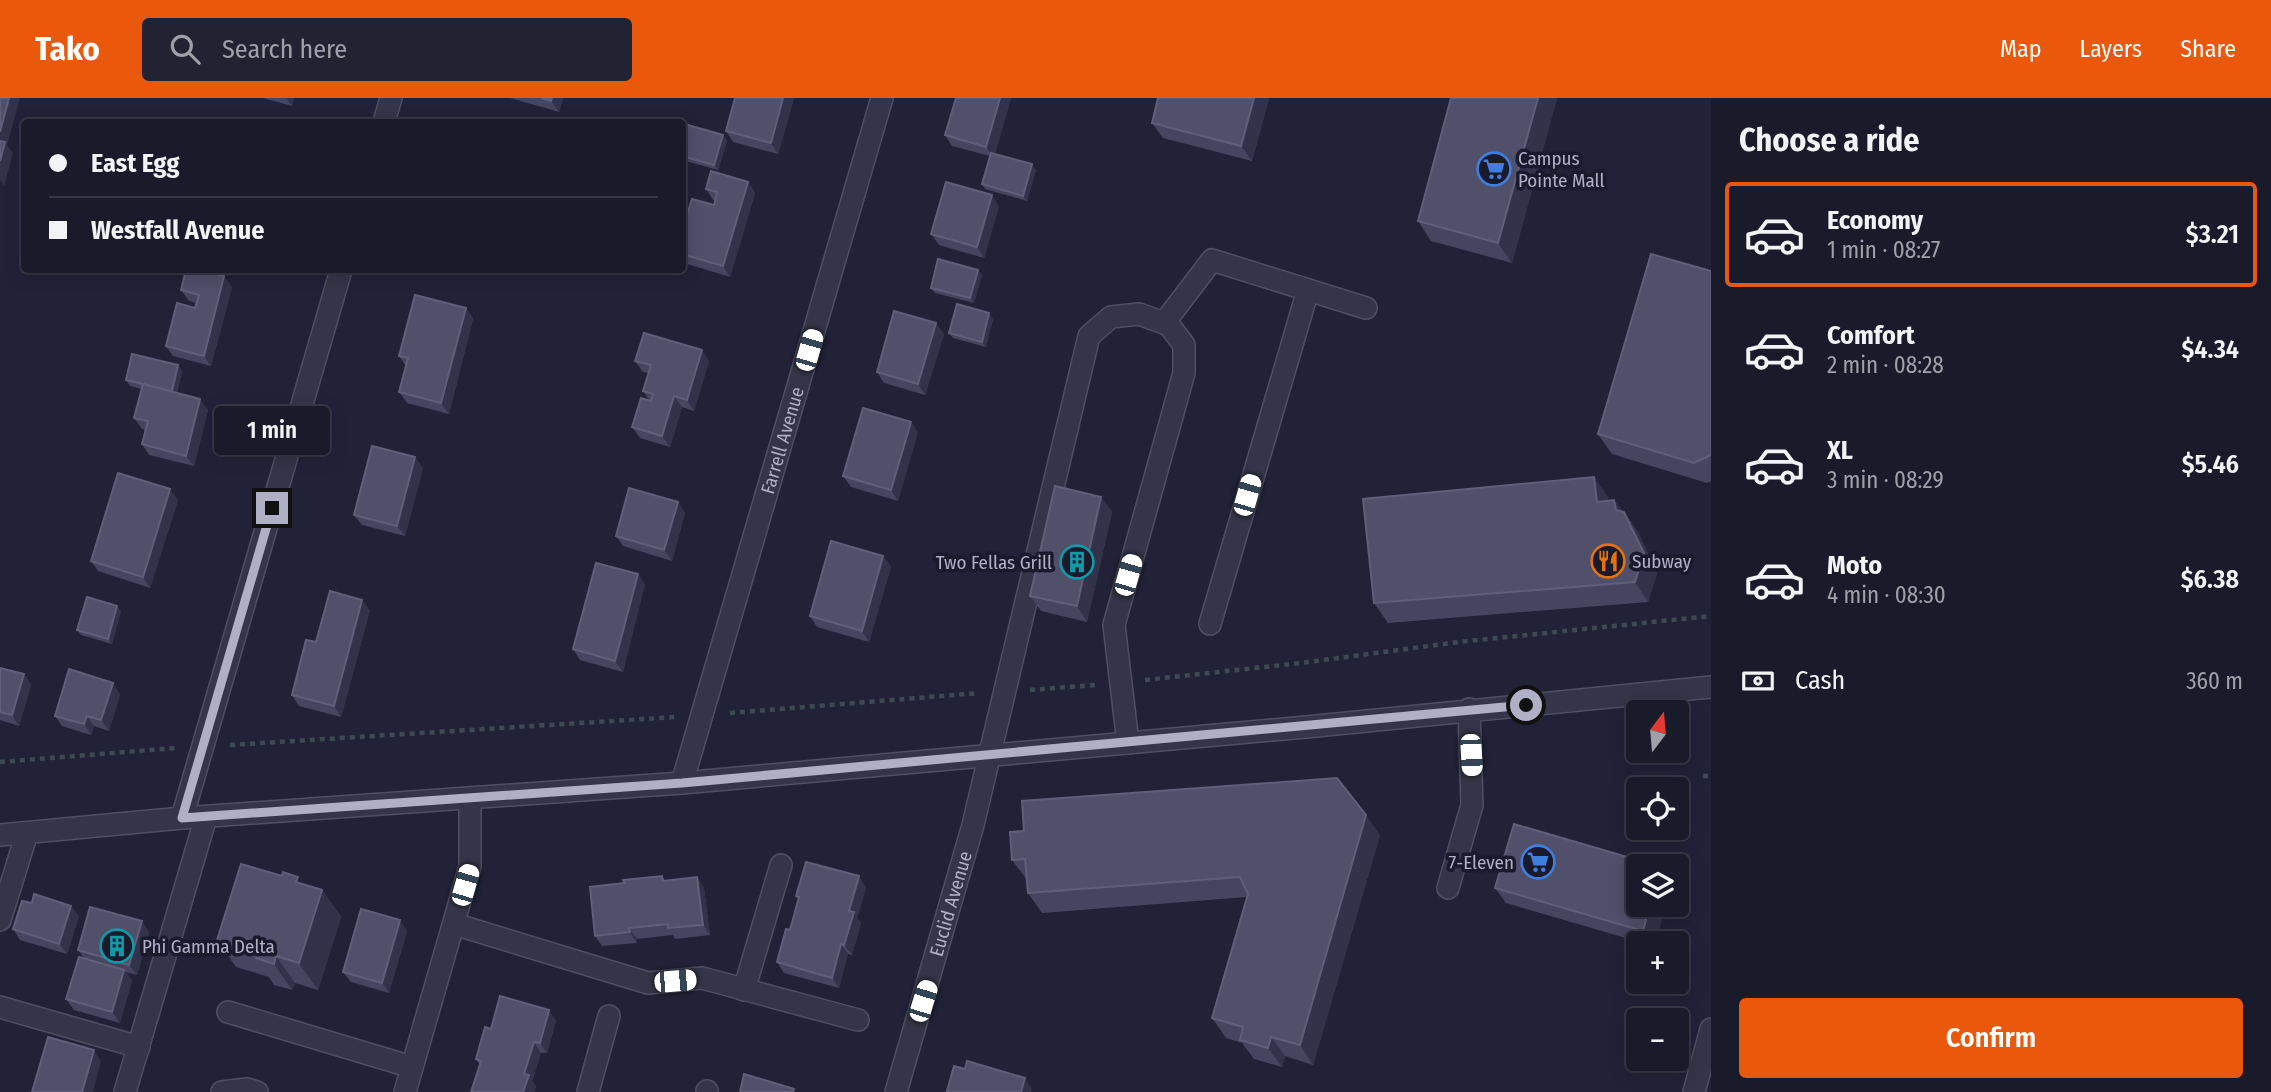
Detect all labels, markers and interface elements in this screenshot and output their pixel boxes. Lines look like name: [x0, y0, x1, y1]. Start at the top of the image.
search box: [142, 18, 632, 81]
text: Tako: [35, 29, 100, 69]
icon: search: [166, 30, 204, 68]
text: Search here: [222, 34, 347, 65]
text: Map: [2000, 35, 2042, 63]
text: Layers: [2080, 35, 2142, 63]
text: Share: [2180, 35, 2236, 63]
text: Choose a ride: [1739, 121, 1920, 159]
place label: Campus Pointe Mall: [1518, 147, 1605, 192]
text: East Egg: [91, 148, 179, 179]
supermarket icon: Campus Pointe Mall: [1475, 150, 1513, 188]
icon: car: [1743, 203, 1806, 266]
text: Economy: [1827, 205, 1923, 236]
text: Westfall Avenue: [91, 215, 264, 246]
text: $3.21: [2186, 219, 2239, 250]
text: 1 min · 08:27: [1827, 236, 1940, 264]
icon: car: [1743, 318, 1806, 381]
text: Comfort: [1827, 320, 1915, 351]
car: [794, 327, 825, 373]
text: $4.34: [2181, 334, 2239, 365]
text: 2 min · 08:28: [1827, 351, 1944, 379]
street label: Farrell Avenue: [756, 384, 809, 497]
callout: 1 min: [214, 406, 330, 456]
text: 1 min: [247, 416, 297, 444]
icon: car: [1743, 433, 1806, 496]
text: XL: [1827, 435, 1853, 466]
text: $5.46: [2182, 449, 2239, 480]
text: 3 min · 08:29: [1827, 466, 1944, 494]
car: [1232, 472, 1263, 518]
route end: [256, 492, 288, 524]
restaurant icon: Subway: [1589, 542, 1627, 580]
building icon: Two Fellas Grill: [1058, 543, 1096, 581]
icon: car: [1743, 548, 1806, 611]
place label: Subway: [1632, 550, 1692, 573]
text: Moto: [1827, 550, 1882, 581]
place label: Two Fellas Grill: [936, 551, 1052, 574]
car: [1113, 552, 1144, 598]
text: $6.38: [2181, 564, 2239, 595]
text: 4 min · 08:30: [1827, 581, 1946, 609]
icon: cash: [1739, 662, 1777, 700]
text: Cash: [1795, 665, 1845, 696]
text: 360 m: [2186, 667, 2243, 695]
route start: [1510, 689, 1542, 721]
north arrow: [1626, 700, 1689, 763]
map controls: [1626, 700, 1689, 1071]
car: [1460, 733, 1483, 777]
button: locate: [1626, 777, 1689, 840]
supermarket icon: 7-Eleven: [1519, 843, 1557, 881]
street label: Euclid Avenue: [925, 849, 977, 959]
place label: 7-Eleven: [1449, 851, 1514, 874]
button: layers: [1626, 854, 1689, 917]
car: [450, 862, 481, 908]
building icon: Phi Gamma Delta: [98, 927, 136, 965]
button: +: [1626, 931, 1689, 994]
place label: Phi Gamma Delta: [142, 935, 275, 958]
car: [654, 969, 697, 993]
car: [907, 978, 940, 1024]
button: Confirm: [1739, 998, 2243, 1078]
button: −: [1626, 1008, 1689, 1071]

